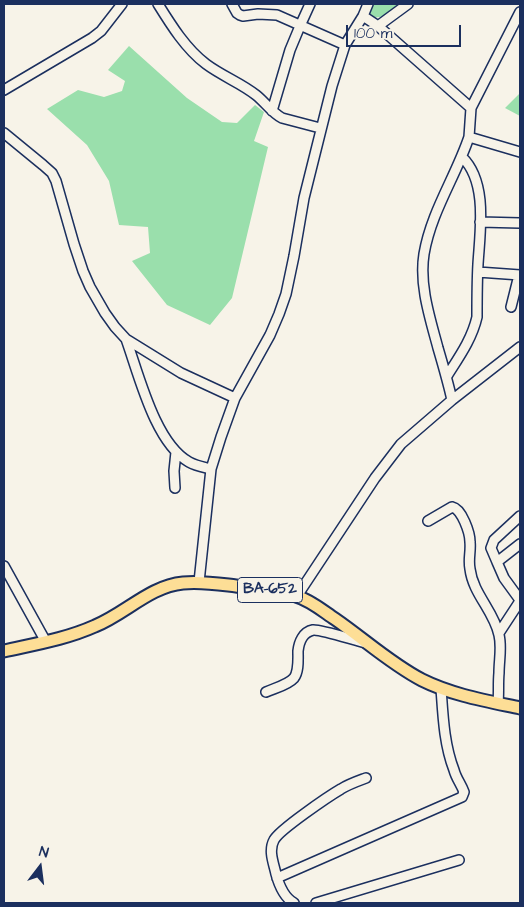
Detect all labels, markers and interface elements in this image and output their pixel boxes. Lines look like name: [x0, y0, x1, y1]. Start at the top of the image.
scale bar: [349, 15, 464, 47]
text: 100 m: [354, 23, 393, 44]
road number: BA-652: [238, 578, 302, 602]
north arrow: [15, 842, 65, 892]
text: N: [37, 842, 51, 863]

